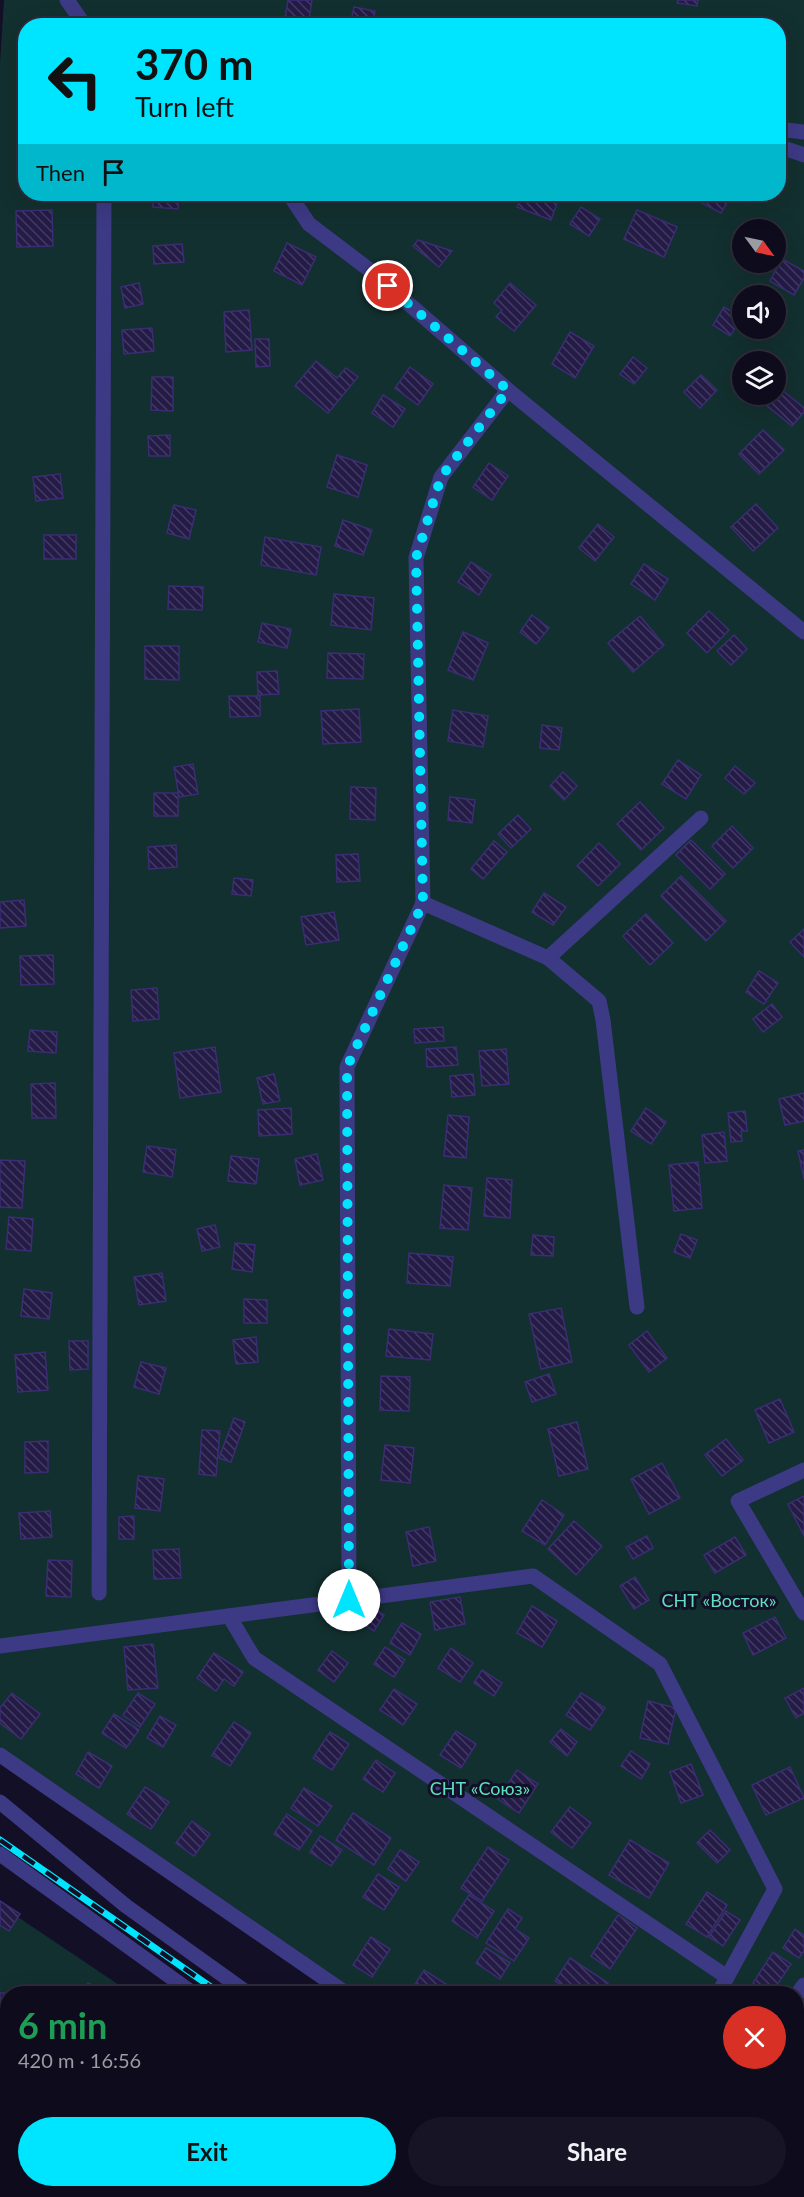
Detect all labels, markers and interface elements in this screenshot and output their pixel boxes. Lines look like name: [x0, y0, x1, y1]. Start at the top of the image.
text: 370 m: [135, 39, 253, 89]
icon: left: [36, 42, 114, 120]
text: Turn left: [135, 90, 234, 123]
icon: arrive: [97, 156, 130, 189]
text: Then: [36, 159, 85, 186]
north arrow: [732, 219, 786, 273]
map controls: [732, 219, 786, 405]
pin: [362, 260, 413, 311]
icon: arrive: [371, 269, 404, 302]
button: sound: [732, 285, 786, 339]
button: layers: [732, 351, 786, 405]
position arrow: [317, 1568, 381, 1632]
park label: СНТ «Восток»: [661, 1589, 777, 1611]
park label: СНТ «Союз»: [430, 1777, 530, 1799]
text: 6 min: [18, 2003, 107, 2047]
button: close: [723, 2006, 786, 2069]
text: 420 m · 16:56: [18, 2048, 141, 2072]
button: Exit: [18, 2117, 396, 2186]
button: Share: [408, 2117, 786, 2186]

